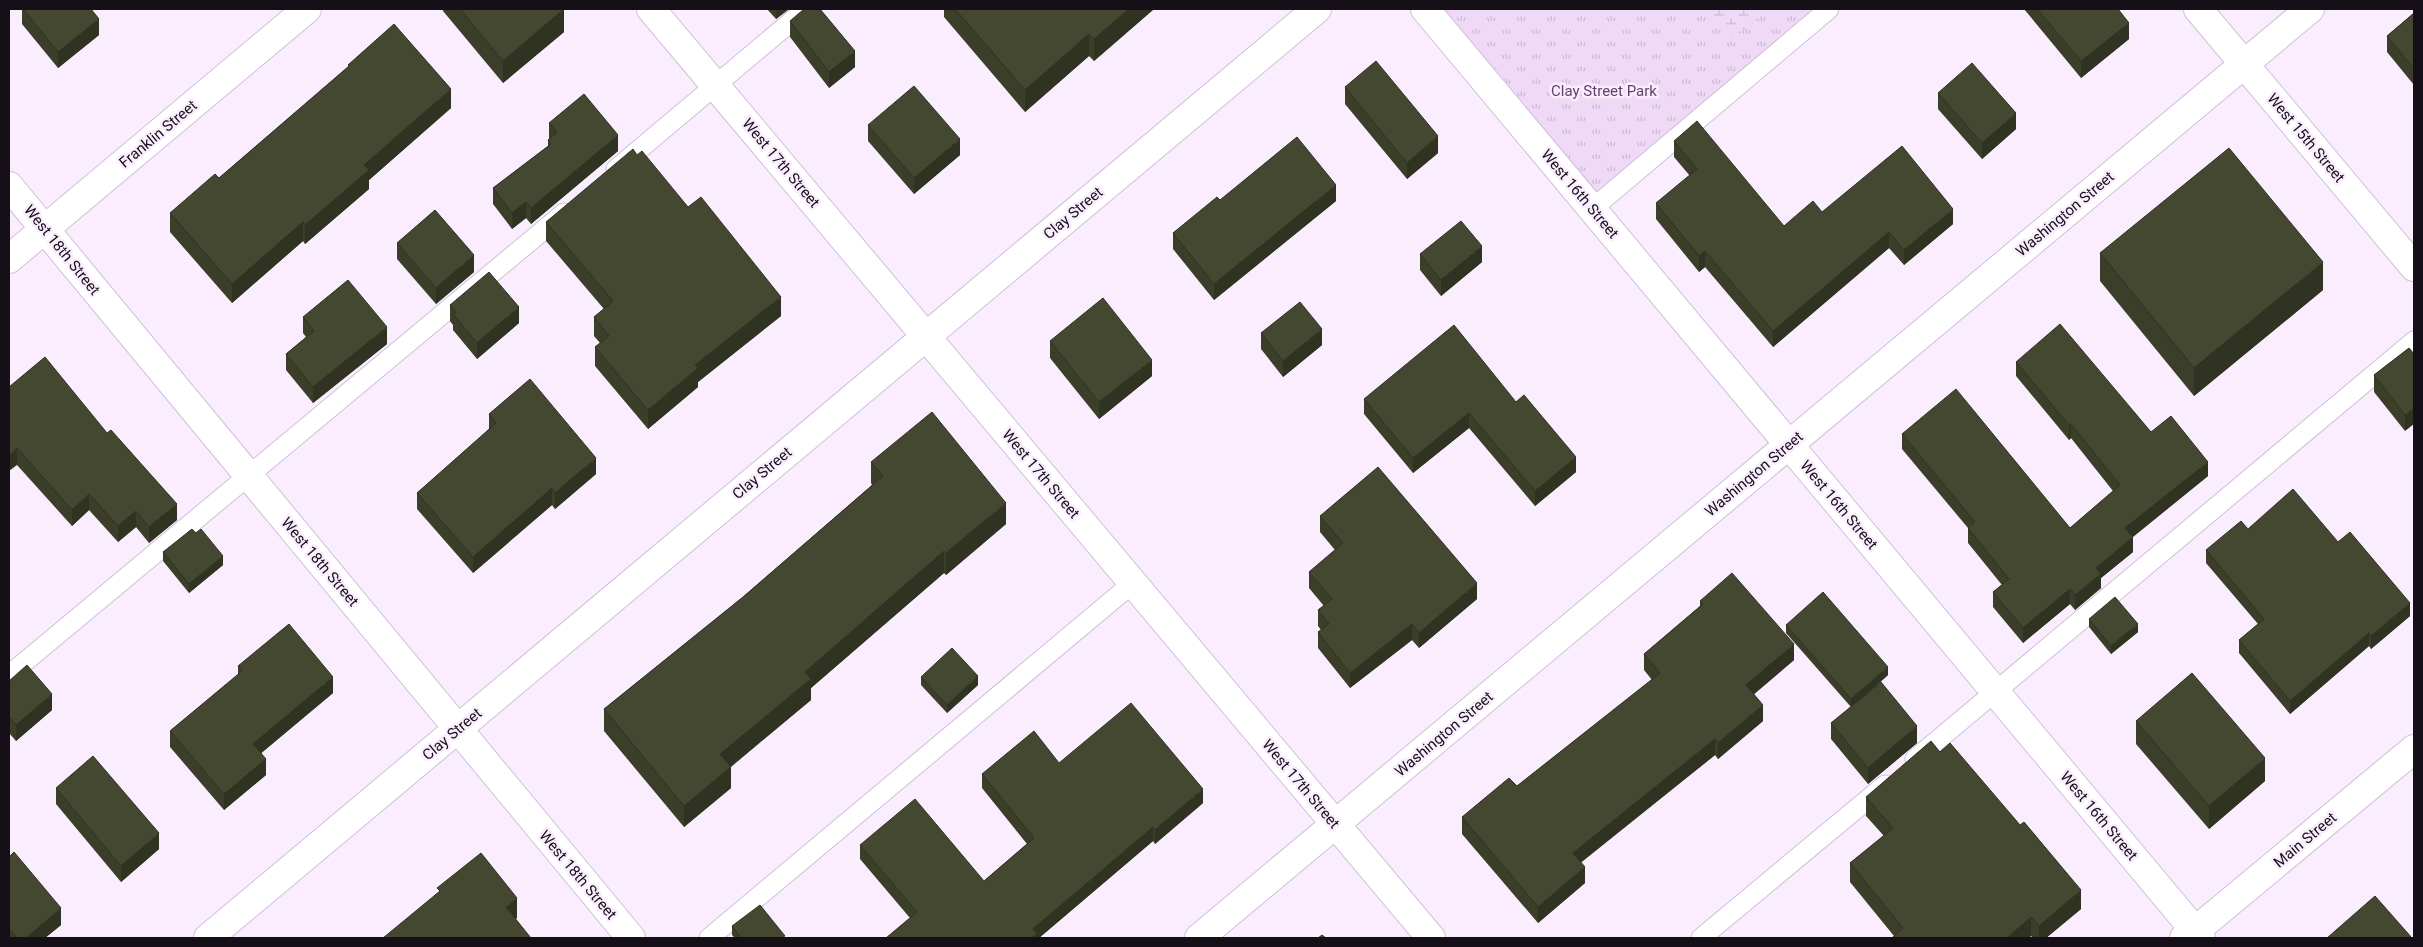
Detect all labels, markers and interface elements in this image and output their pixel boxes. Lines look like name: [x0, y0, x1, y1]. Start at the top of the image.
park label: Clay Street Park: [1551, 82, 1657, 100]
street label: West 15th Street: [2264, 90, 2349, 186]
street label: Franklin Street: [116, 96, 201, 172]
street label: West 17th Street: [739, 115, 824, 211]
street label: West 16th Street: [1538, 146, 1623, 242]
street label: Washington Street: [2012, 168, 2118, 260]
street label: Clay Street: [1040, 183, 1106, 243]
street label: West 18th Street: [20, 201, 104, 299]
street label: West 17th Street: [999, 426, 1084, 522]
street label: Washington Street: [1701, 428, 1807, 520]
street label: Clay Street: [729, 443, 795, 503]
street label: West 16th Street: [1797, 457, 1882, 553]
street label: West 18th Street: [278, 514, 363, 610]
street label: Washington Street: [1391, 688, 1497, 780]
street label: Clay Street: [419, 704, 485, 764]
street label: West 17th Street: [1259, 736, 1344, 832]
street label: West 16th Street: [2057, 768, 2142, 864]
street label: Main Street: [2270, 808, 2340, 871]
street label: West 18th Street: [536, 827, 621, 923]

